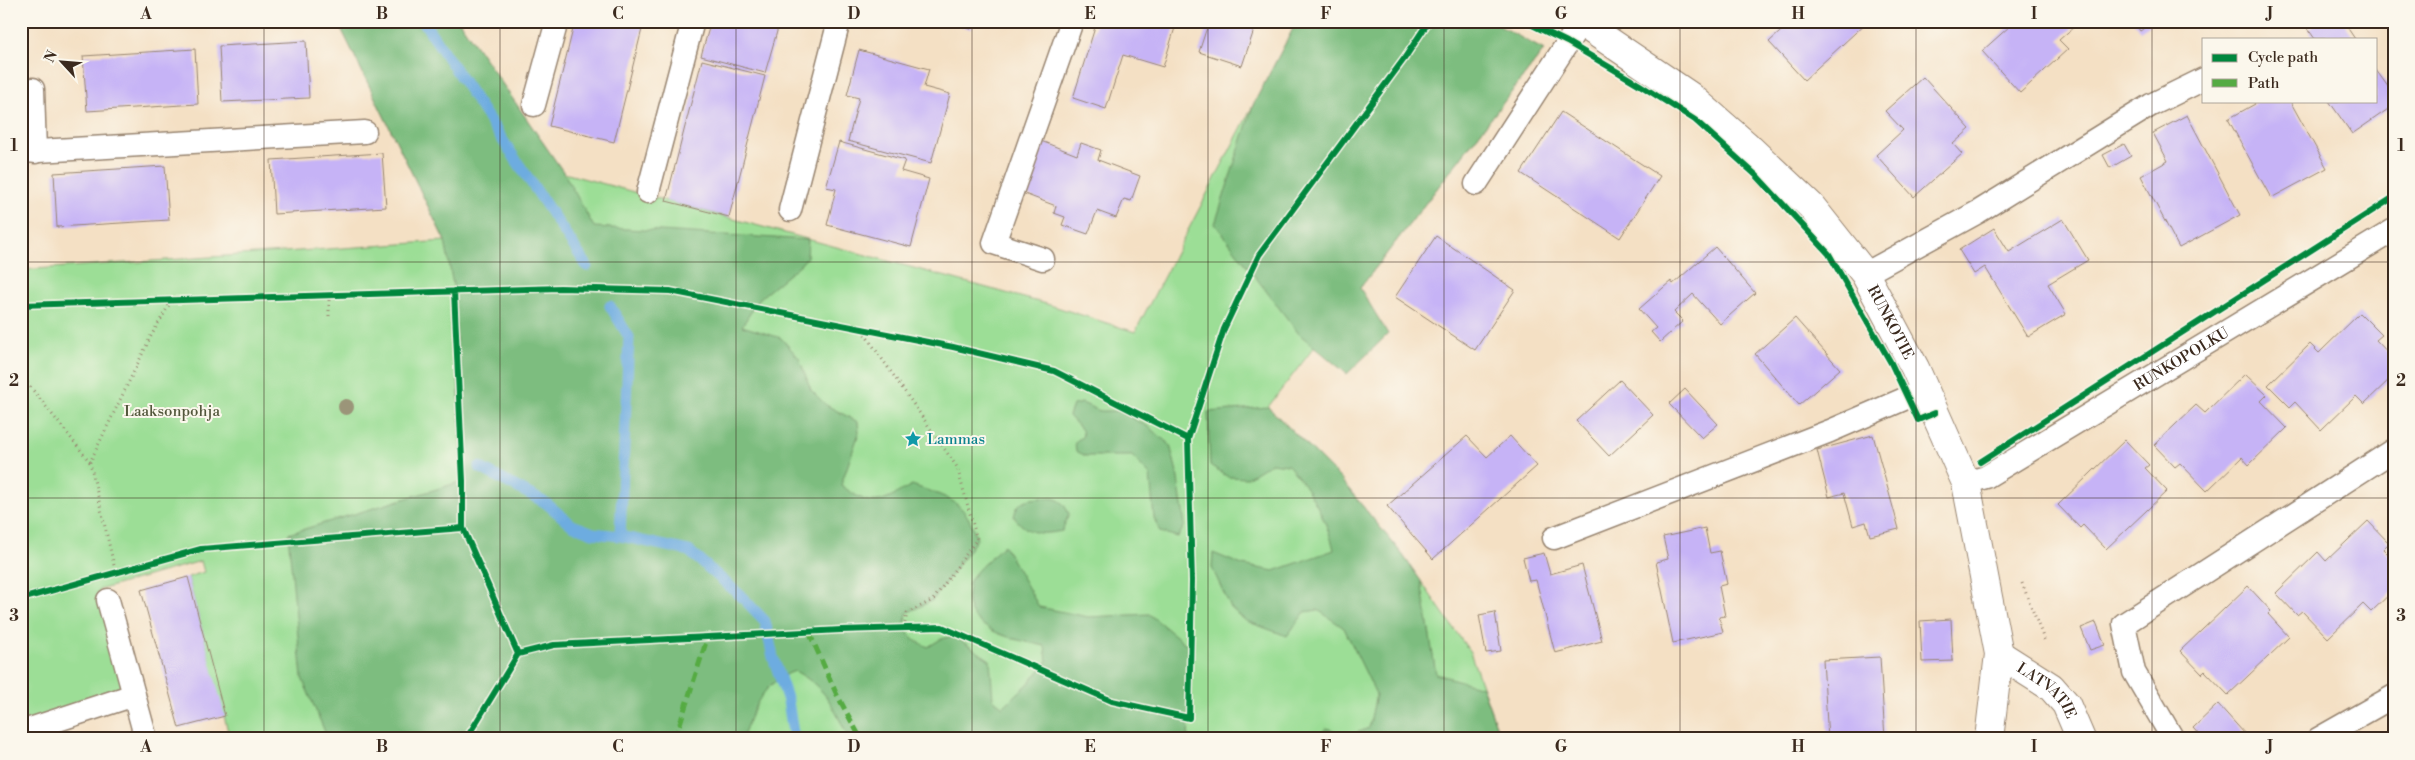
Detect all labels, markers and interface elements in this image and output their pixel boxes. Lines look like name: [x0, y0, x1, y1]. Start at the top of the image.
text: A: [139, 4, 152, 24]
text: B: [376, 4, 388, 24]
text: C: [612, 4, 624, 24]
text: D: [848, 4, 861, 24]
text: E: [1084, 4, 1096, 24]
text: F: [1320, 4, 1332, 24]
text: G: [1555, 4, 1568, 24]
text: H: [1791, 4, 1805, 24]
text: I: [2031, 4, 2037, 24]
text: J: [2265, 4, 2273, 24]
north arrow: [38, 38, 88, 88]
legend: [2202, 38, 2378, 102]
text: N: [41, 48, 62, 66]
text: Cycle path: [2248, 48, 2318, 67]
text: Path: [2248, 74, 2280, 93]
text: 1: [10, 136, 18, 156]
text: 1: [2397, 136, 2405, 156]
street label: RUNKOTIE: [1863, 282, 1918, 363]
street label: RUNKOPOLKU: [2130, 323, 2233, 395]
text: 2: [9, 371, 19, 391]
text: 2: [2396, 371, 2406, 391]
park label: Laaksonpohja: [124, 402, 220, 421]
place icon: Lammas: [903, 429, 923, 449]
place label: Lammas: [927, 430, 985, 449]
text: 3: [9, 606, 19, 626]
text: 3: [2396, 606, 2406, 626]
street label: LATVATIE: [2013, 659, 2080, 722]
text: A: [139, 737, 152, 757]
text: B: [376, 737, 388, 757]
text: C: [612, 737, 624, 757]
text: D: [848, 737, 861, 757]
text: E: [1084, 737, 1096, 757]
text: F: [1320, 737, 1332, 757]
text: G: [1555, 737, 1568, 757]
text: H: [1791, 737, 1805, 757]
text: I: [2031, 737, 2037, 757]
text: J: [2265, 737, 2273, 757]

